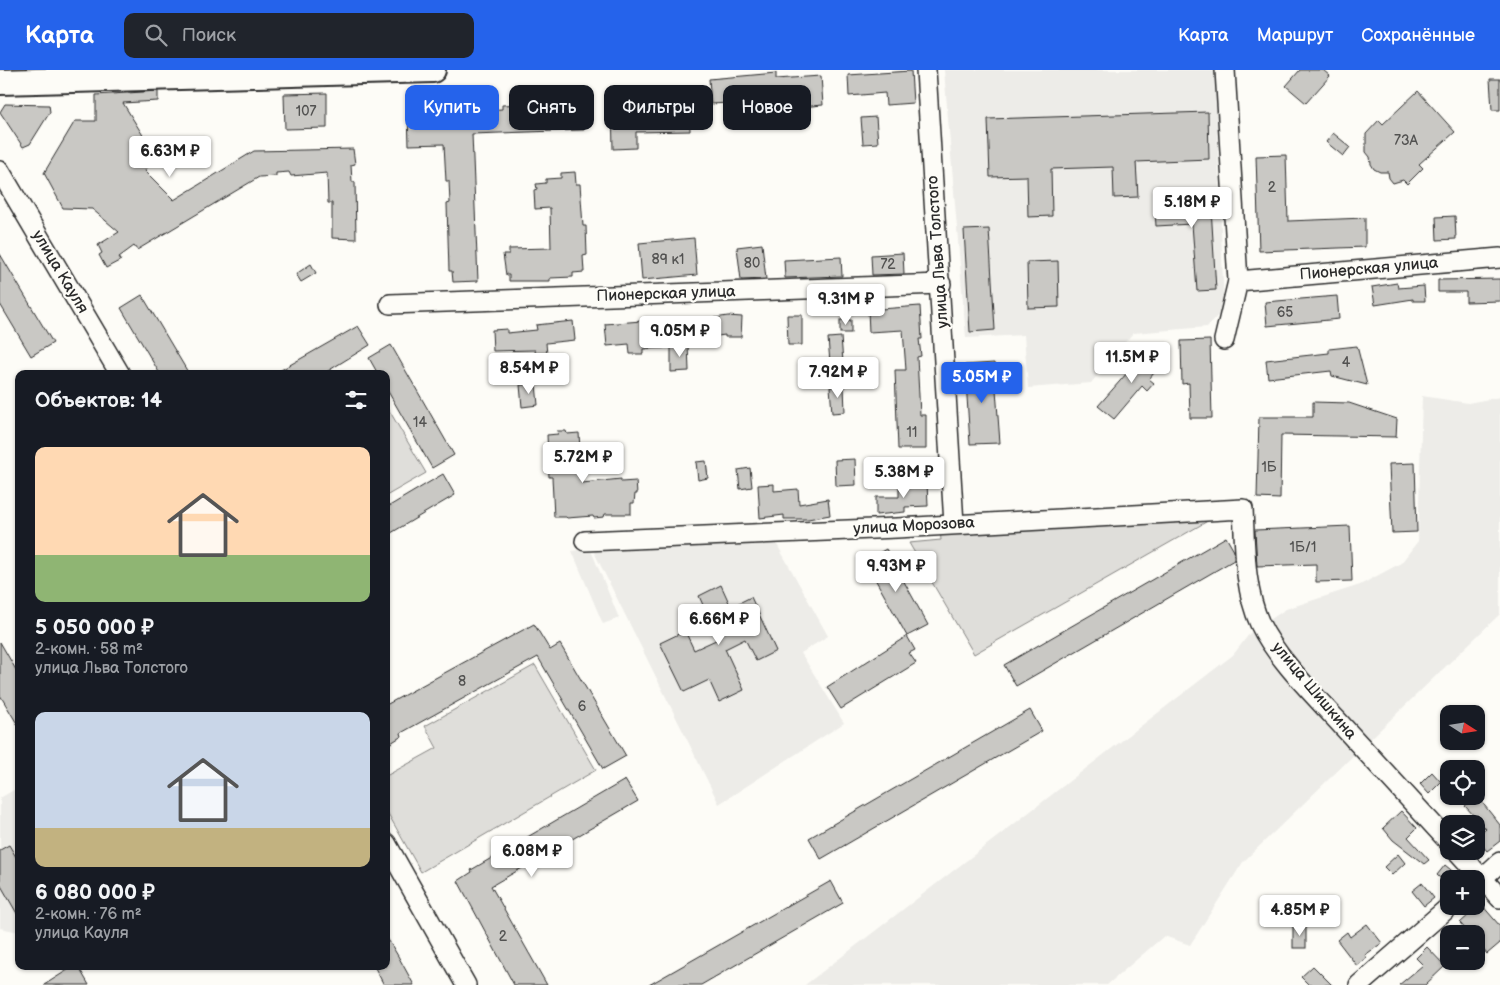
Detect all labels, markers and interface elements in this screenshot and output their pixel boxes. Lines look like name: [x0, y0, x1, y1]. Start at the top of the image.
search box: [124, 13, 474, 58]
text: Карта: [25, 21, 94, 50]
icon: search: [142, 21, 170, 49]
text: Поиск: [182, 24, 236, 47]
text: Карта: [1178, 25, 1229, 46]
text: Маршрут: [1257, 25, 1333, 46]
text: Сохранённые: [1361, 25, 1475, 46]
chip: Купить: [405, 85, 499, 130]
chip: Снять: [509, 85, 594, 130]
chip: Фильтры: [604, 85, 713, 130]
chip: Новое: [723, 85, 811, 130]
house number: 107: [296, 103, 316, 120]
house number: 73А: [1394, 132, 1418, 149]
pin: 6.63M ₽: [124, 136, 216, 178]
text: 6.63M ₽: [140, 142, 200, 161]
street label: улица Льва Толстого: [923, 175, 953, 329]
house number: 2: [1268, 179, 1277, 196]
pin: 5.18M ₽: [1146, 186, 1238, 229]
text: 5.18M ₽: [1164, 193, 1220, 212]
street label: улица Кауля: [28, 227, 92, 317]
house number: 89 к1: [652, 251, 684, 268]
street label: Пионерская улица: [1299, 253, 1440, 285]
house number: 80: [744, 255, 760, 272]
house number: 72: [880, 256, 896, 273]
street label: Пионерская улица: [596, 282, 736, 306]
pin: 9.31M ₽: [800, 284, 892, 326]
text: 9.31M ₽: [818, 290, 874, 309]
house number: 65: [1277, 304, 1293, 321]
pin: 9.05M ₽: [634, 316, 726, 358]
text: 9.05M ₽: [650, 322, 710, 341]
pin: 11.5M ₽: [1086, 342, 1178, 384]
text: 11.5M ₽: [1105, 348, 1159, 367]
pin: 8.54M ₽: [483, 352, 575, 395]
house number: 4: [1342, 354, 1351, 371]
pin: 7.92M ₽: [792, 356, 884, 399]
text: 8.54M ₽: [499, 359, 559, 378]
pin: 5.05M ₽: [936, 362, 1028, 404]
text: 7.92M ₽: [809, 363, 867, 382]
text: 5.05M ₽: [952, 368, 1012, 387]
icon: filters: [342, 386, 370, 414]
text: Объектов: 14: [35, 388, 162, 413]
house number: 14: [413, 414, 427, 431]
house number: 11: [907, 424, 917, 441]
pin: 5.72M ₽: [537, 442, 629, 484]
text: 5.72M ₽: [554, 448, 612, 467]
pin: 5.38M ₽: [858, 456, 950, 499]
house number: 1Б: [1261, 459, 1277, 476]
text: 5.38M ₽: [874, 463, 934, 482]
icon: home: [158, 480, 248, 570]
street label: улица Морозова: [853, 513, 976, 539]
house number: 1Б/1: [1290, 539, 1316, 556]
pin: 9.93M ₽: [850, 550, 942, 593]
text: 9.93M ₽: [866, 557, 926, 576]
pin: 6.66M ₽: [673, 604, 765, 646]
text: 6.66M ₽: [689, 610, 749, 629]
text: 5 050 000 ₽: [35, 615, 154, 640]
street label: улица Шишкина: [1268, 638, 1361, 744]
text: 2-комн. · 58 m²: [35, 640, 143, 659]
text: улица Льва Толстого: [35, 659, 188, 678]
house number: 8: [458, 673, 466, 690]
house number: 6: [578, 698, 587, 715]
north arrow: [1440, 705, 1485, 750]
map controls: [1440, 705, 1485, 970]
icon: home: [158, 745, 248, 835]
button: locate: [1440, 760, 1485, 805]
button: layers: [1440, 815, 1485, 860]
pin: 6.08M ₽: [486, 836, 578, 878]
text: 6.08M ₽: [502, 842, 562, 861]
button: +: [1440, 870, 1485, 915]
text: 6 080 000 ₽: [35, 880, 155, 905]
pin: 4.85M ₽: [1254, 894, 1346, 937]
text: 4.85M ₽: [1270, 901, 1330, 920]
text: 2-комн. · 76 m²: [35, 905, 142, 924]
text: улица Кауля: [35, 924, 129, 943]
button: −: [1440, 925, 1485, 970]
house number: 2: [499, 928, 508, 945]

